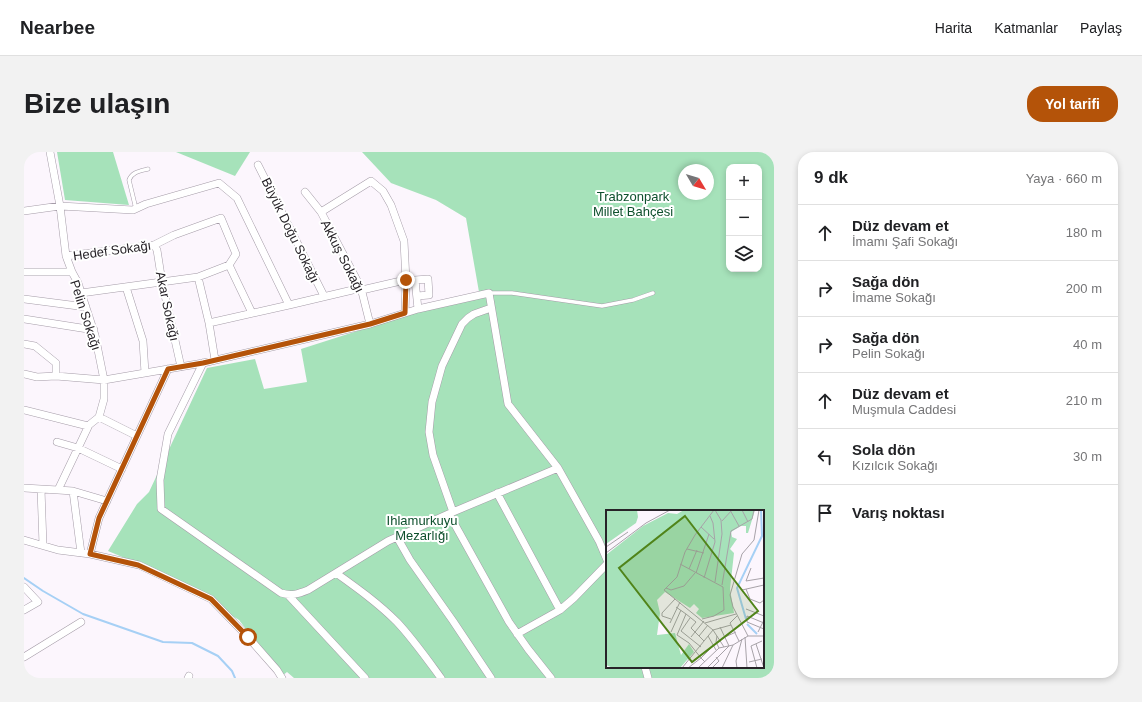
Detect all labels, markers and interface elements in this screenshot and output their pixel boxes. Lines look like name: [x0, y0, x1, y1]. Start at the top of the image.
text: Nearbee: [20, 17, 95, 38]
text: Harita: [935, 20, 972, 36]
text: Katmanlar: [994, 20, 1058, 36]
text: Paylaş: [1080, 20, 1122, 36]
button: Yol tarifi: [1027, 86, 1118, 122]
text: Bize ulaşın: [24, 88, 170, 119]
north arrow: [678, 164, 714, 200]
map controls: [726, 164, 762, 272]
button: +: [726, 164, 762, 200]
text: 9 dk: [814, 168, 848, 187]
text: Yaya · 660 m: [1026, 171, 1102, 186]
street label: Büyük Doğu Sokağı: [259, 175, 322, 285]
park label: Trabzonpark Millet Bahçesi: [593, 189, 673, 219]
button: −: [726, 200, 762, 236]
street label: Akkuş Sokağı: [318, 217, 367, 295]
text: Düz devam et: [852, 217, 949, 234]
icon: ahead: [814, 222, 836, 244]
text: 180 m: [1066, 225, 1102, 240]
text: İmamı Şafi Sokağı: [852, 234, 958, 249]
button: layers: [726, 236, 762, 272]
street label: Hedef Sokağı: [72, 238, 152, 263]
street label: Akar Sokağı: [153, 270, 182, 342]
route end: [397, 271, 415, 289]
text: Sağa dön: [852, 273, 920, 290]
street label: Pelin Sokağı: [67, 278, 104, 352]
icon: right: [814, 278, 836, 300]
text: 200 m: [1066, 281, 1102, 296]
text: İmame Sokağı: [852, 290, 936, 305]
text: Sağa dön: [852, 329, 920, 346]
icon: right: [814, 334, 836, 356]
text: 40 m: [1073, 337, 1102, 352]
text: Pelin Sokağı: [852, 346, 925, 361]
text: Düz devam et: [852, 385, 949, 402]
icon: ahead: [814, 390, 836, 412]
text: 210 m: [1066, 393, 1102, 408]
text: Muşmula Caddesi: [852, 402, 956, 417]
text: Sola dön: [852, 441, 915, 458]
icon: left: [814, 446, 836, 468]
text: 30 m: [1073, 449, 1102, 464]
text: Kızılcık Sokağı: [852, 458, 938, 473]
icon: arrive: [814, 502, 836, 524]
text: Varış noktası: [852, 504, 945, 521]
inset map: [606, 510, 764, 668]
park label: Ihlamurkuyu Mezarlığı: [387, 513, 457, 543]
route start: [239, 628, 257, 646]

